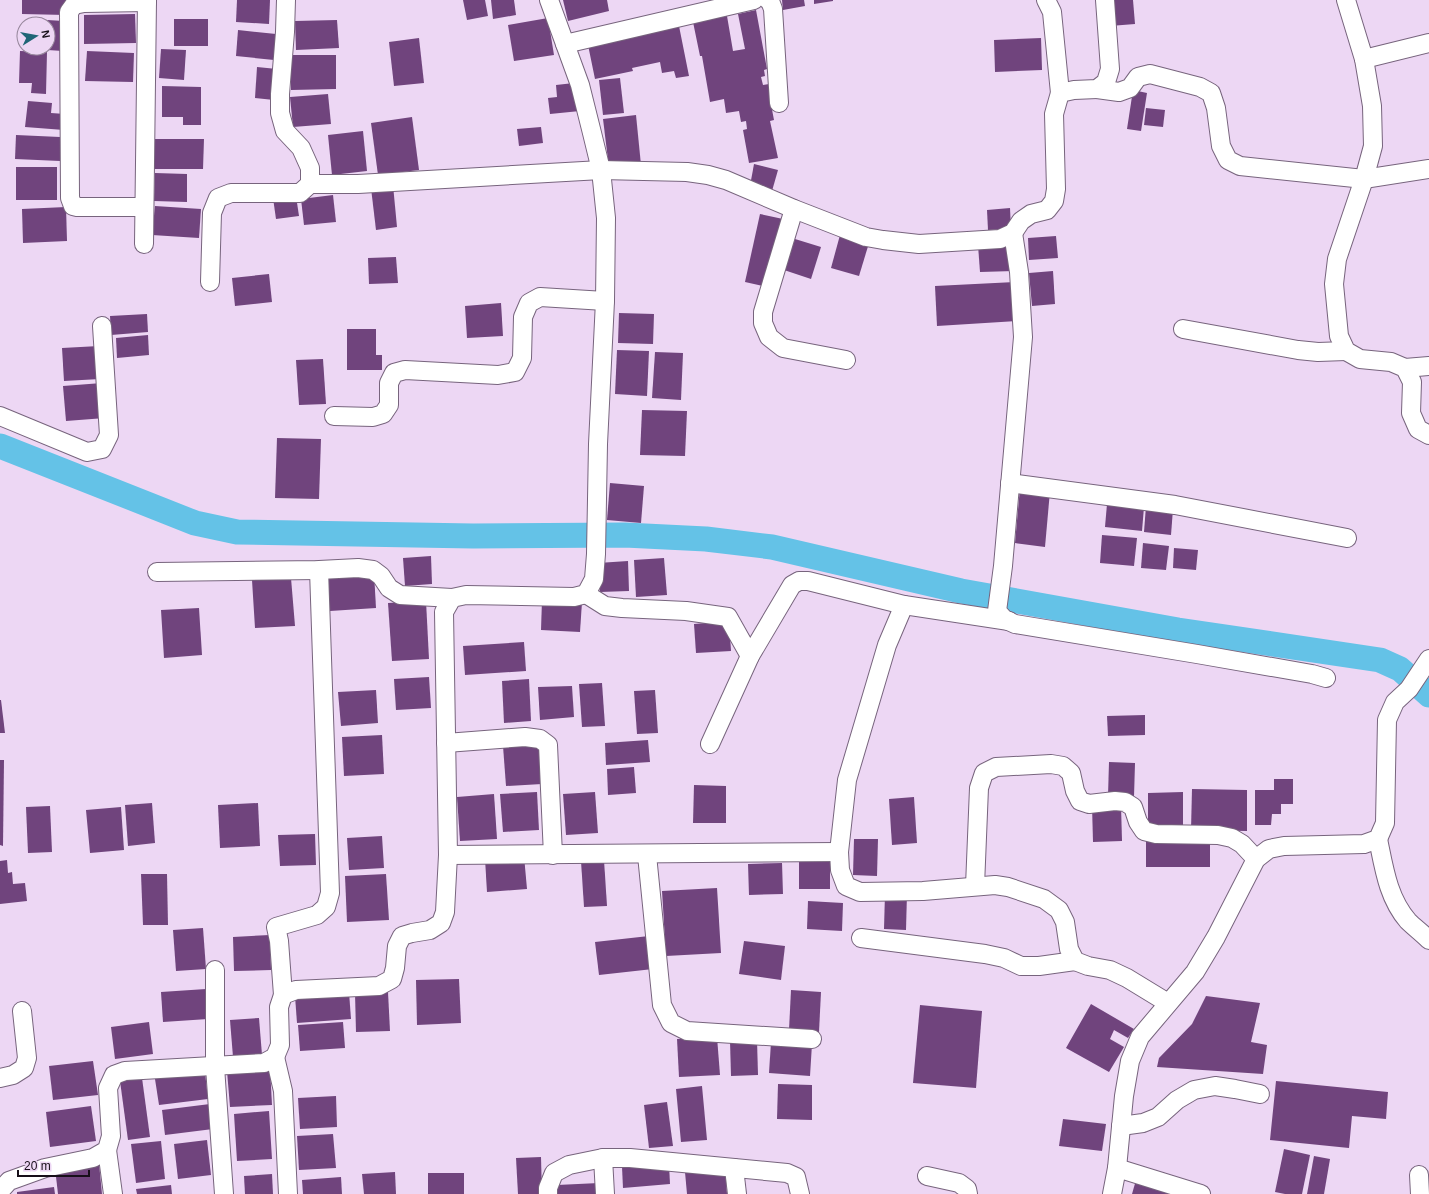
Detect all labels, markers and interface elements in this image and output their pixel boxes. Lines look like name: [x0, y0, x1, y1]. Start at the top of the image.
north arrow: [16, 16, 56, 56]
text: N: [39, 29, 52, 39]
scale bar: [18, 1152, 89, 1178]
text: 20 m: [24, 1159, 51, 1173]

